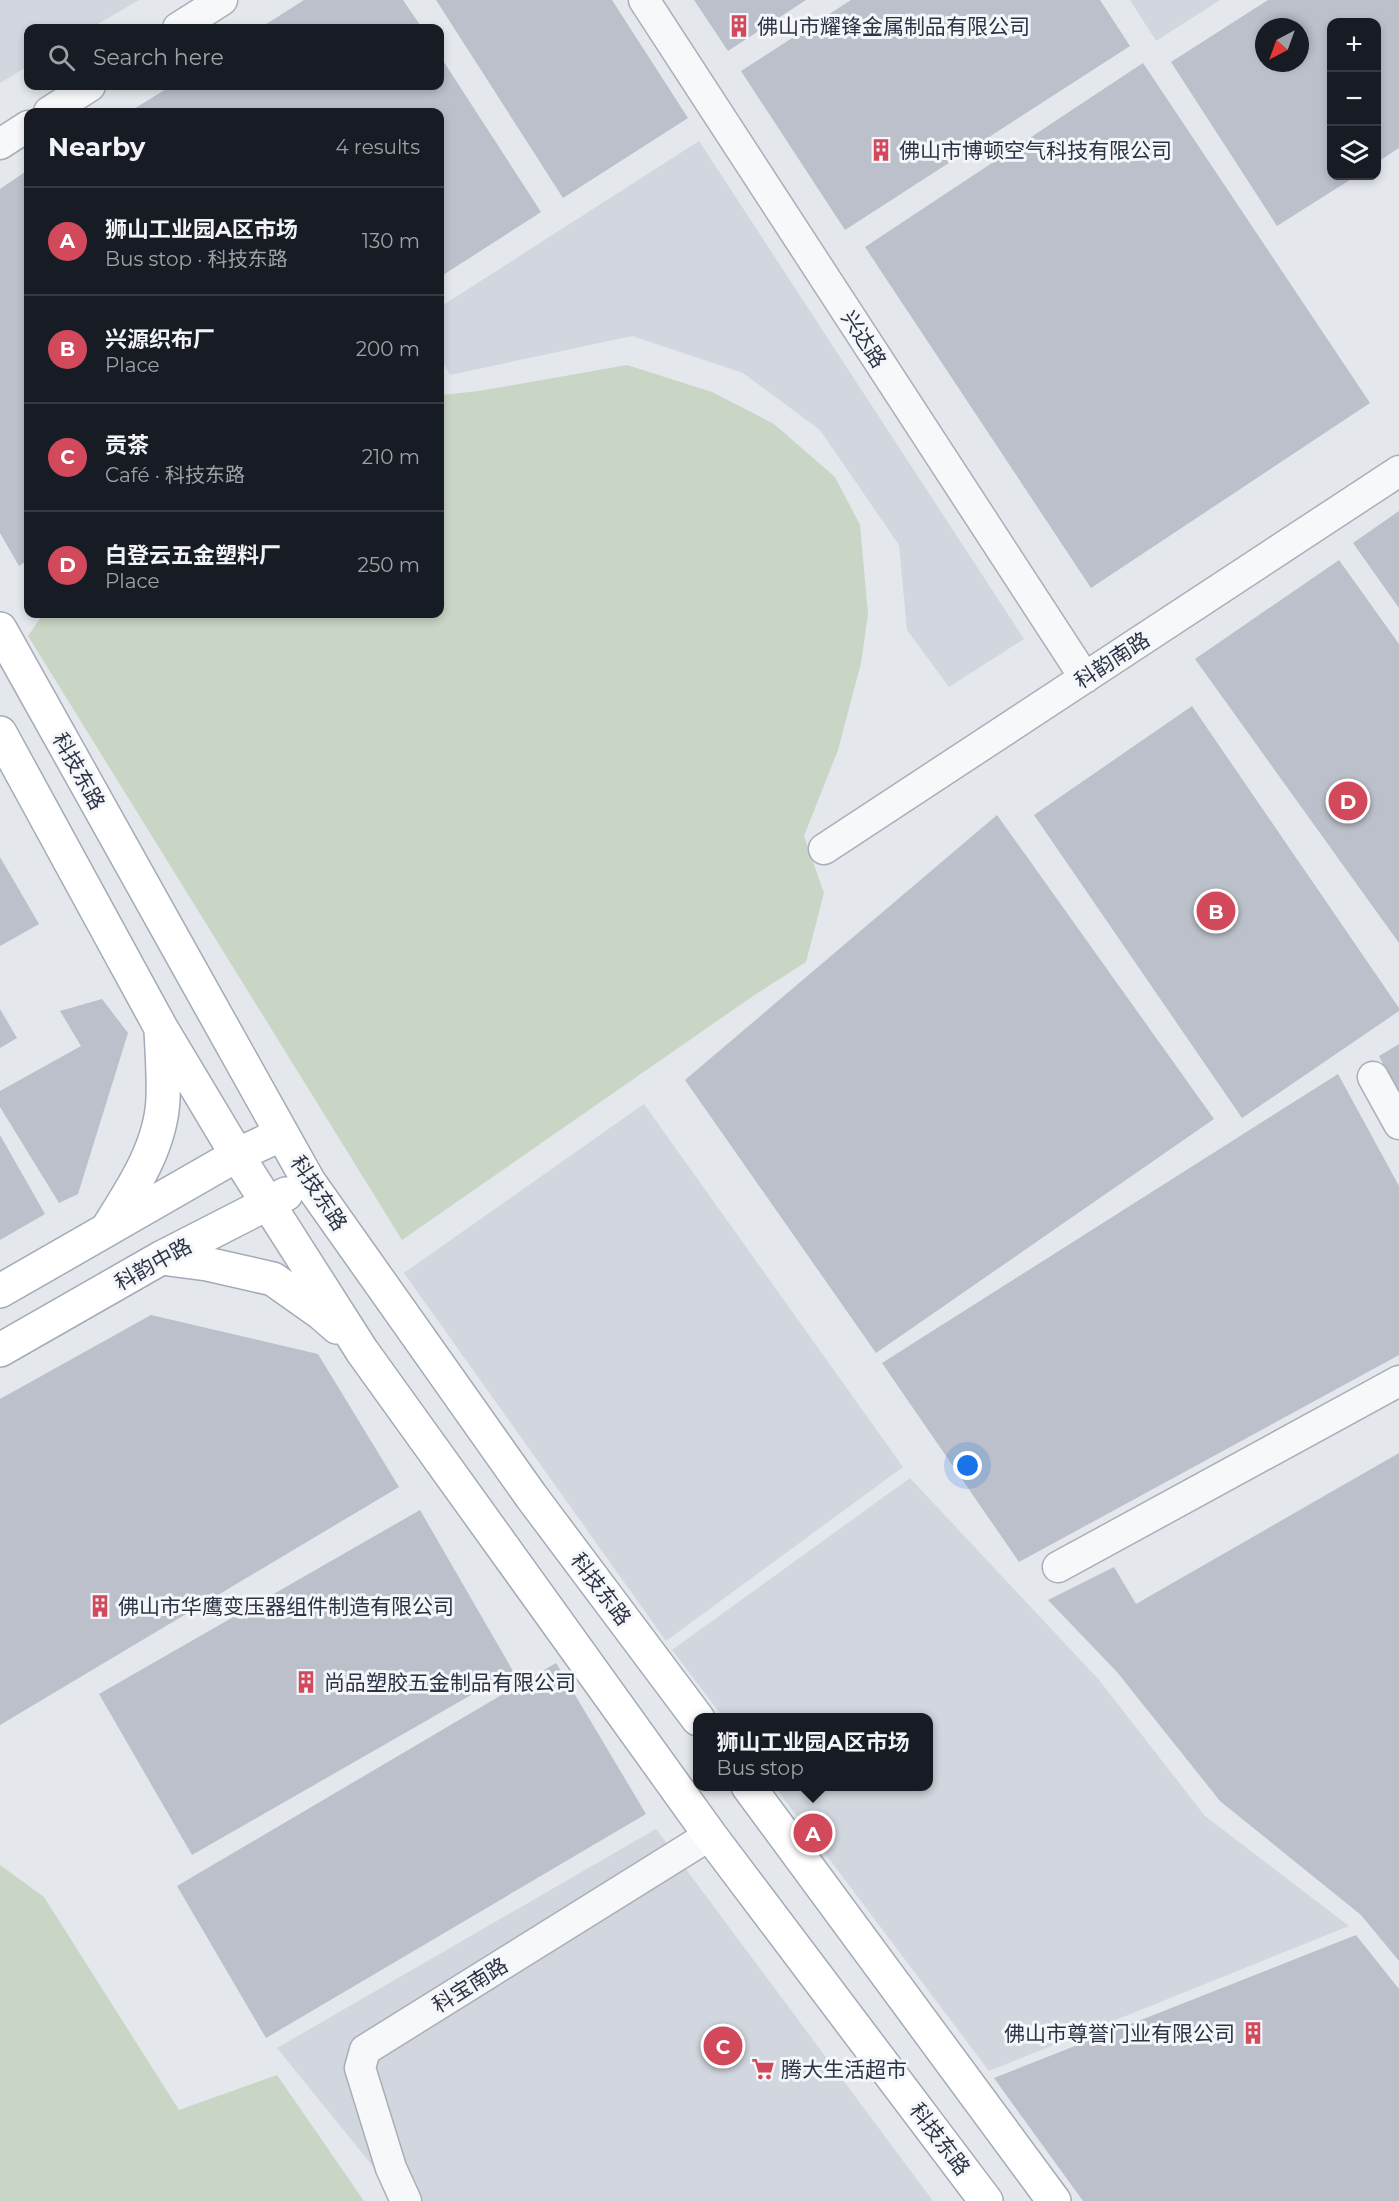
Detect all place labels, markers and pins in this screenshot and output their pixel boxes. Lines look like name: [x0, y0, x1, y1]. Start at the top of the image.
building icon: 佛山市耀锋金属制品有限公司: [726, 13, 752, 39]
place label: 佛山市耀锋金属制品有限公司: [757, 14, 1030, 39]
building icon: 佛山市博顿空气科技有限公司: [868, 137, 894, 163]
place label: 佛山市博顿空气科技有限公司: [899, 138, 1172, 163]
pin: D: [1328, 778, 1368, 824]
pin: B: [1196, 888, 1236, 934]
building icon: 佛山市华鹰变压器组件制造有限公司: [87, 1593, 113, 1619]
place label: 佛山市华鹰变压器组件制造有限公司: [118, 1594, 454, 1619]
building icon: 尚品塑胶五金制品有限公司: [293, 1669, 319, 1695]
place label: 尚品塑胶五金制品有限公司: [324, 1670, 576, 1695]
pin: A: [794, 1810, 832, 1856]
building icon: 佛山市尊誉门业有限公司: [1240, 2020, 1266, 2046]
place label: 佛山市尊誉门业有限公司: [1004, 2021, 1235, 2046]
pin: C: [704, 2024, 742, 2068]
supermarket icon: 腾大生活超市: [750, 2056, 776, 2082]
place label: 腾大生活超市: [781, 2057, 907, 2082]

